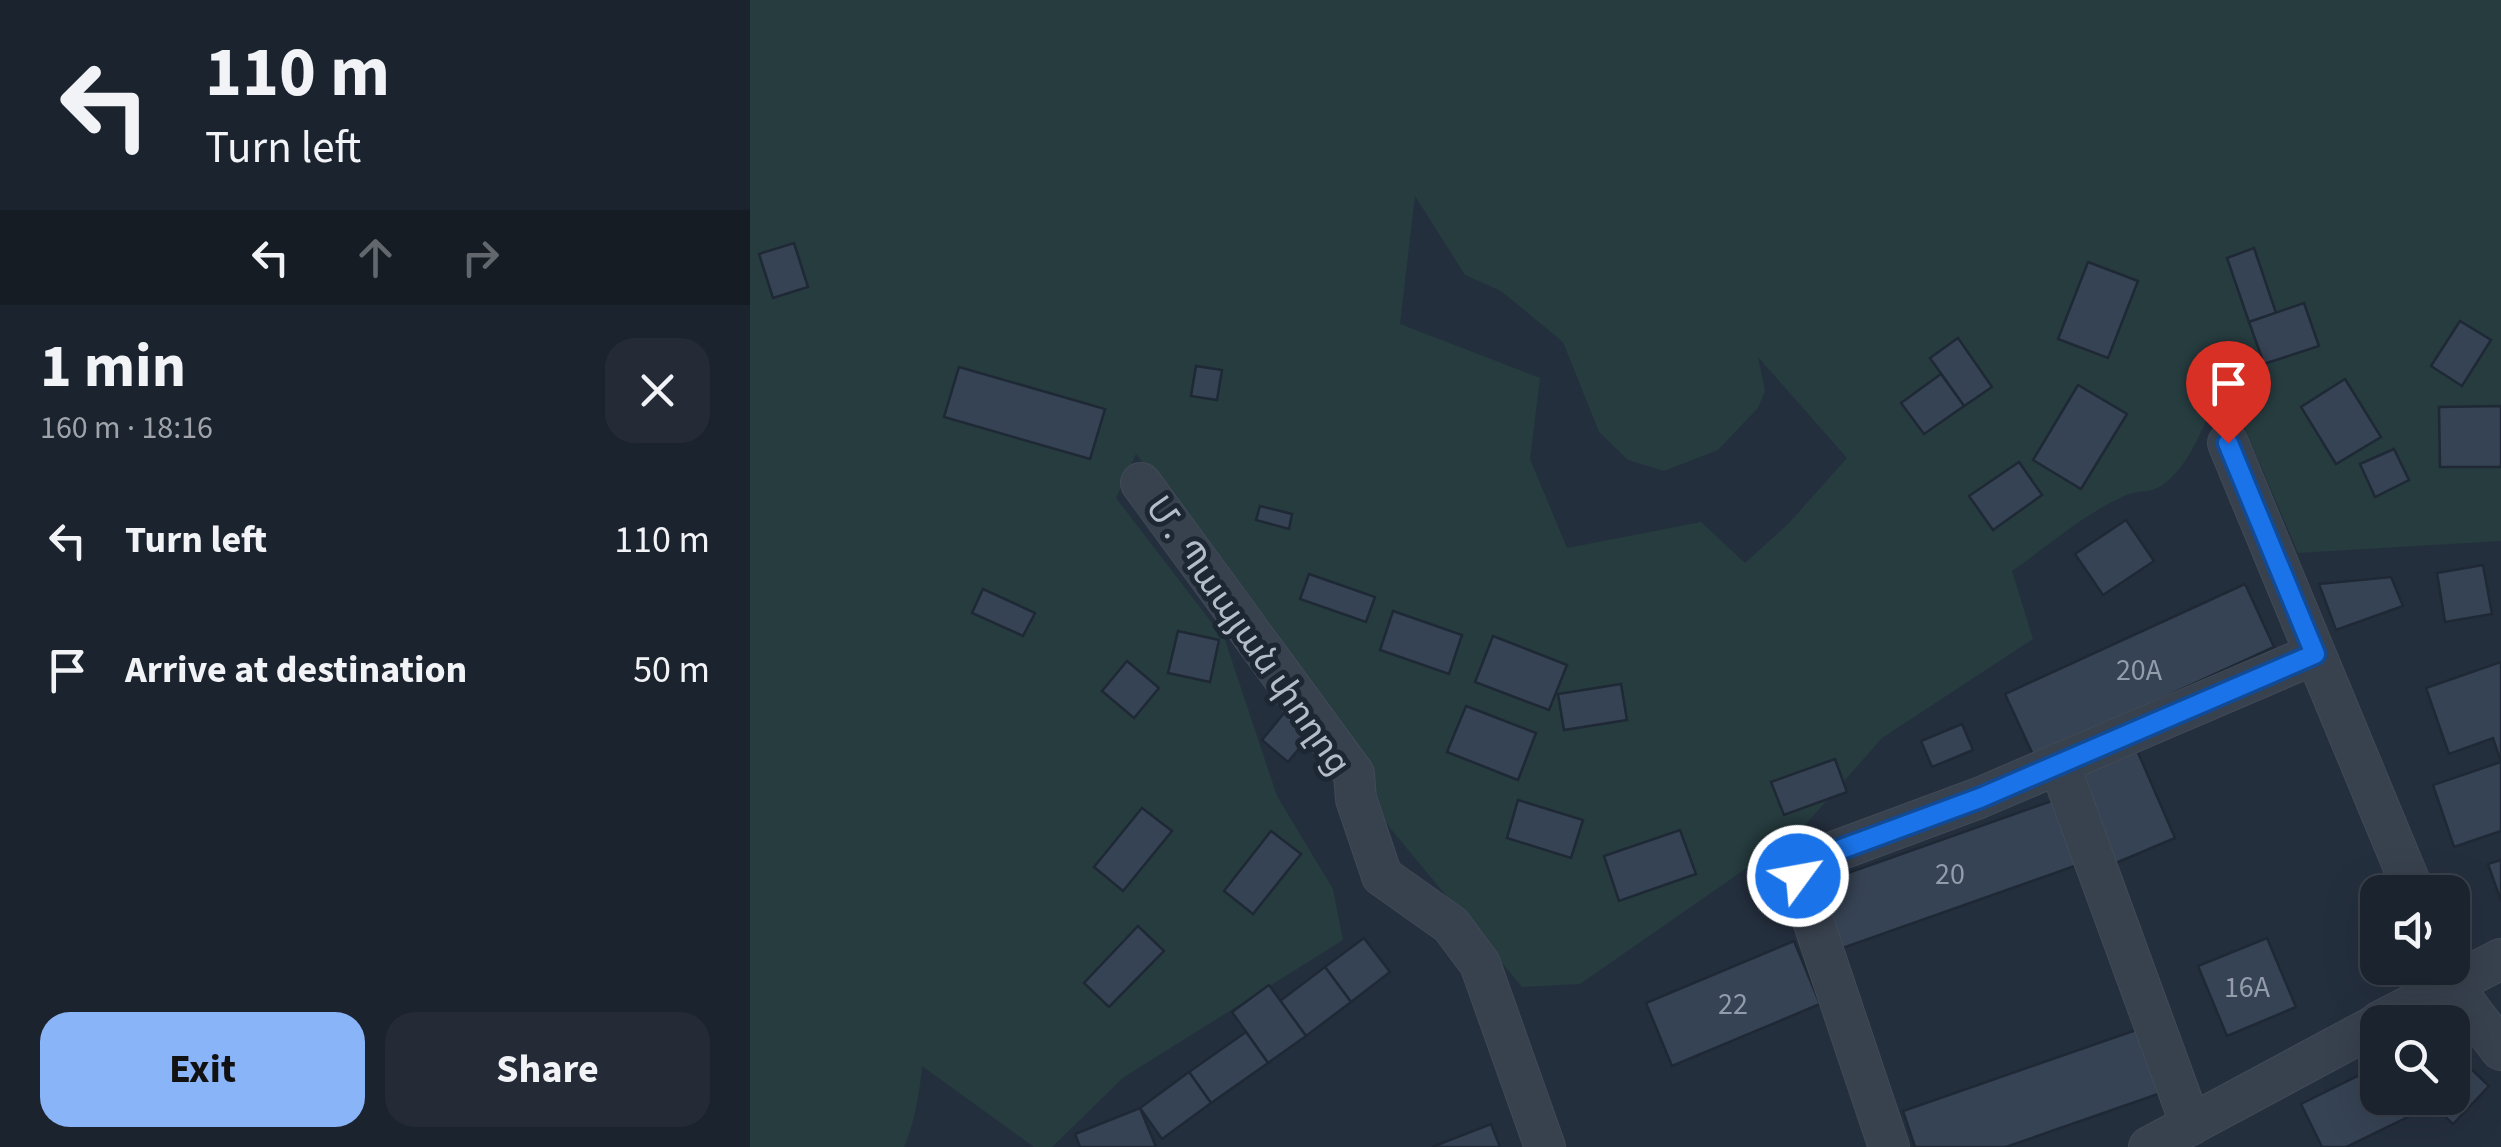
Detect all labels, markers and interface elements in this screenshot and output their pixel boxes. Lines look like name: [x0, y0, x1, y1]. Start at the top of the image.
text: 110 m: [205, 23, 390, 123]
icon: left: [40, 40, 170, 170]
text: Turn left: [205, 116, 361, 180]
icon: left: [243, 230, 298, 285]
icon: ahead: [348, 230, 403, 285]
icon: right: [453, 230, 508, 285]
text: 1 min: [40, 325, 186, 410]
button: close: [605, 338, 710, 443]
pin: [2186, 341, 2271, 444]
icon: arrive: [2201, 356, 2256, 411]
text: 160 m · 18:16: [40, 405, 213, 451]
street label: Մ․ Պապյան փողոց: [1133, 486, 1363, 785]
icon: left: [40, 513, 95, 568]
text: Turn left: [125, 513, 267, 567]
text: 110 m: [614, 513, 710, 567]
icon: arrive: [40, 643, 95, 698]
text: Arrive at destination: [125, 643, 467, 697]
text: 50 m: [633, 643, 710, 697]
house number: 20A: [2116, 649, 2163, 692]
position arrow: [1746, 824, 1850, 928]
house number: 20: [1935, 853, 1965, 896]
map controls: [2360, 875, 2470, 1115]
button: sound: [2360, 875, 2470, 985]
house number: 16A: [2224, 966, 2271, 1009]
house number: 22: [1718, 983, 1748, 1026]
button: search: [2360, 1005, 2470, 1115]
button: Exit: [40, 1012, 365, 1127]
button: Share: [385, 1012, 710, 1127]

